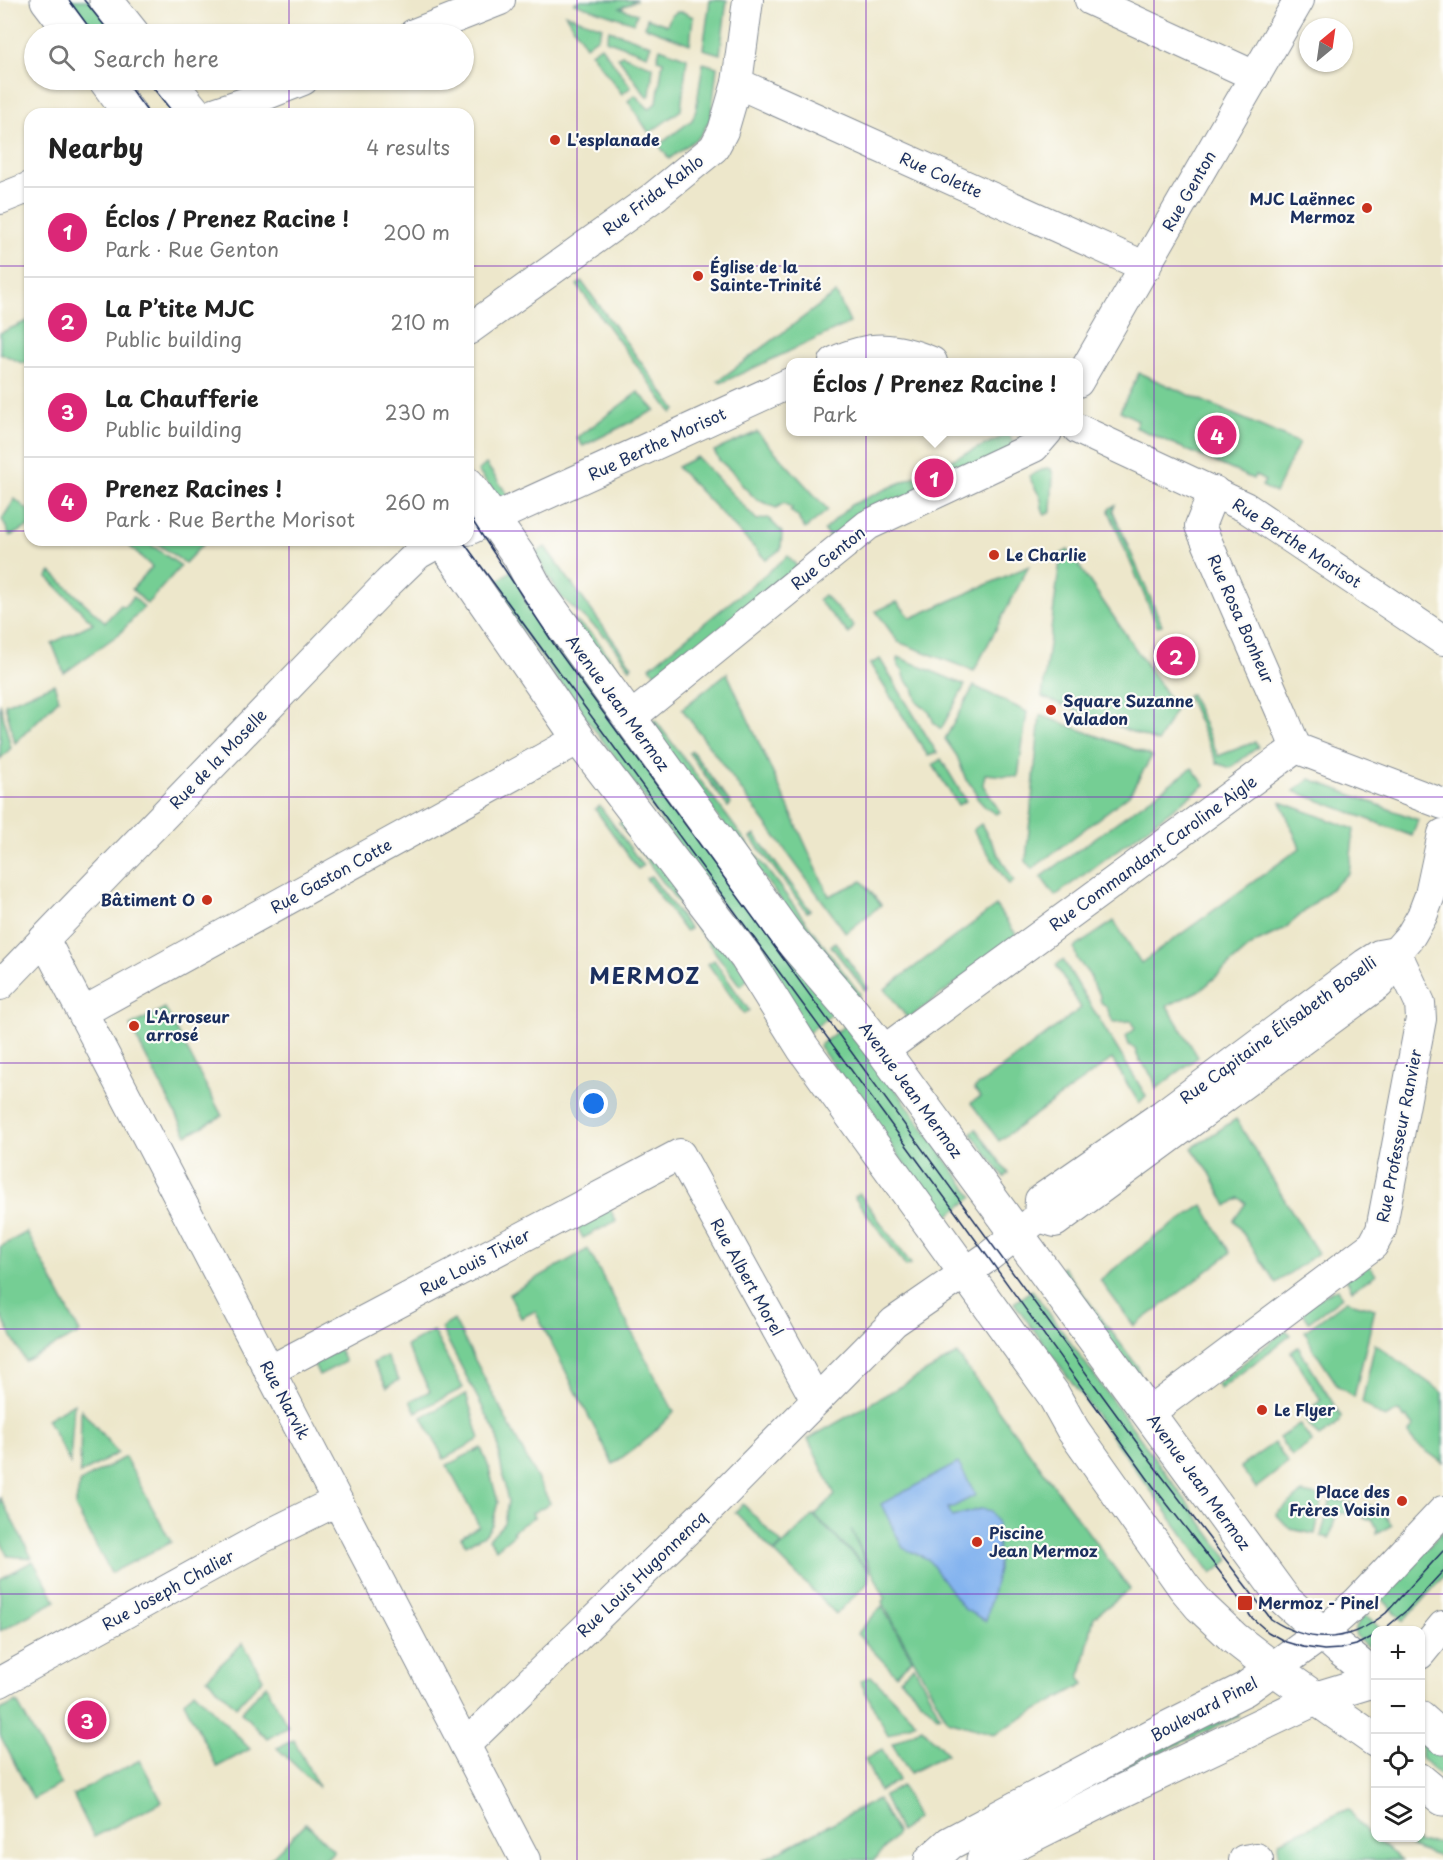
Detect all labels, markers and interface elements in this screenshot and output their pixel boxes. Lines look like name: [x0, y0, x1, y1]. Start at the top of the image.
north arrow: [1299, 18, 1353, 72]
search box: [24, 24, 474, 90]
icon: search: [45, 41, 78, 74]
text: Search here: [93, 41, 219, 74]
place label: L'esplanade: [567, 127, 660, 151]
text: Nearby: [48, 128, 143, 167]
text: 4 results: [366, 132, 450, 162]
marker: L'esplanade: [548, 133, 562, 147]
street label: Rue Colette: [896, 145, 987, 203]
street label: Rue Genton: [1155, 146, 1221, 235]
street label: Rue Frida Kahlo: [597, 148, 708, 240]
place label: MJC Laënnec Mermoz: [1249, 186, 1355, 228]
text: Éclos / Prenez Racine !: [105, 201, 349, 234]
marker: MJC Laënnec Mermoz: [1360, 201, 1374, 215]
text: 1: [63, 217, 72, 247]
text: 200 m: [383, 217, 450, 247]
text: Park · Rue Genton: [105, 234, 279, 264]
place label: Église de la Sainte-Trinité: [710, 254, 822, 296]
marker: Église de la Sainte-Trinité: [691, 269, 705, 283]
text: La P’tite MJC: [105, 291, 255, 324]
text: 2: [60, 307, 75, 337]
text: 210 m: [391, 307, 450, 337]
text: Public building: [105, 324, 242, 354]
popup: [786, 358, 1083, 436]
text: Éclos / Prenez Racine !: [813, 366, 1056, 399]
text: La Chaufferie: [105, 381, 259, 414]
text: 3: [61, 397, 74, 427]
text: 230 m: [385, 397, 450, 427]
text: Park: [813, 399, 857, 429]
street label: Rue Berthe Morisot: [584, 401, 730, 486]
pin: 4: [1198, 412, 1236, 458]
text: Public building: [105, 414, 242, 444]
pin: 1: [914, 456, 954, 500]
text: Prenez Racines !: [105, 471, 282, 504]
text: 4: [61, 487, 74, 517]
text: 260 m: [385, 487, 450, 517]
street label: Rue Berthe Morisot: [1228, 491, 1367, 593]
text: Park · Rue Berthe Morisot: [105, 504, 355, 534]
street label: Rue Genton: [785, 520, 870, 595]
place label: Le Charlie: [1006, 542, 1087, 566]
marker: Le Charlie: [987, 548, 1001, 562]
street label: Rue Rosa Bonheur: [1203, 550, 1281, 688]
street label: Avenue Jean Mermoz: [561, 629, 676, 775]
pin: 2: [1156, 634, 1196, 678]
place label: Square Suzanne Valadon: [1063, 688, 1194, 730]
street label: Rue de la Moselle: [163, 703, 272, 814]
marker: Square Suzanne Valadon: [1044, 703, 1058, 717]
street label: Rue Commandant Caroline Aigle: [1043, 768, 1261, 936]
street label: Rue Gaston Cotte: [265, 832, 396, 918]
place label: Bâtiment O: [100, 887, 195, 911]
marker: Bâtiment O: [200, 893, 214, 907]
street label: Rue Capitaine Élisabeth Boselli: [1174, 950, 1381, 1109]
district label: MERMOZ: [589, 958, 701, 991]
place label: L'Arroseur arrosé: [146, 1004, 230, 1046]
street label: Avenue Jean Mermoz: [854, 1016, 969, 1162]
marker: L'Arroseur arrosé: [127, 1019, 141, 1033]
street label: Rue Professeur Ranvier: [1369, 1046, 1427, 1225]
your location: [579, 1089, 608, 1118]
street label: Rue Albert Morel: [706, 1213, 790, 1340]
street label: Rue Louis Tixier: [415, 1222, 534, 1301]
street label: Rue Narvik: [255, 1356, 317, 1444]
place label: Le Flyer: [1274, 1397, 1336, 1421]
marker: Le Flyer: [1255, 1403, 1269, 1417]
street label: Avenue Jean Mermoz: [1142, 1408, 1257, 1554]
place label: Place des Frères Voisin: [1289, 1479, 1390, 1521]
marker: Place des Frères Voisin: [1395, 1494, 1409, 1508]
street label: Rue Louis Hugonnencq: [571, 1505, 712, 1642]
place label: Piscine Jean Mermoz: [989, 1520, 1098, 1562]
marker: Piscine Jean Mermoz: [970, 1535, 984, 1549]
street label: Rue Joseph Chalier: [97, 1542, 239, 1635]
place label: Mermoz - Pinel: [1258, 1590, 1379, 1614]
marker: Mermoz - Pinel: [1236, 1594, 1254, 1612]
map controls: [1371, 1626, 1425, 1842]
button: +: [1371, 1626, 1425, 1680]
street label: Boulevard Pinel: [1146, 1670, 1261, 1746]
button: −: [1371, 1680, 1425, 1734]
pin: 3: [68, 1698, 106, 1742]
button: locate: [1371, 1734, 1425, 1788]
button: layers: [1371, 1788, 1425, 1842]

